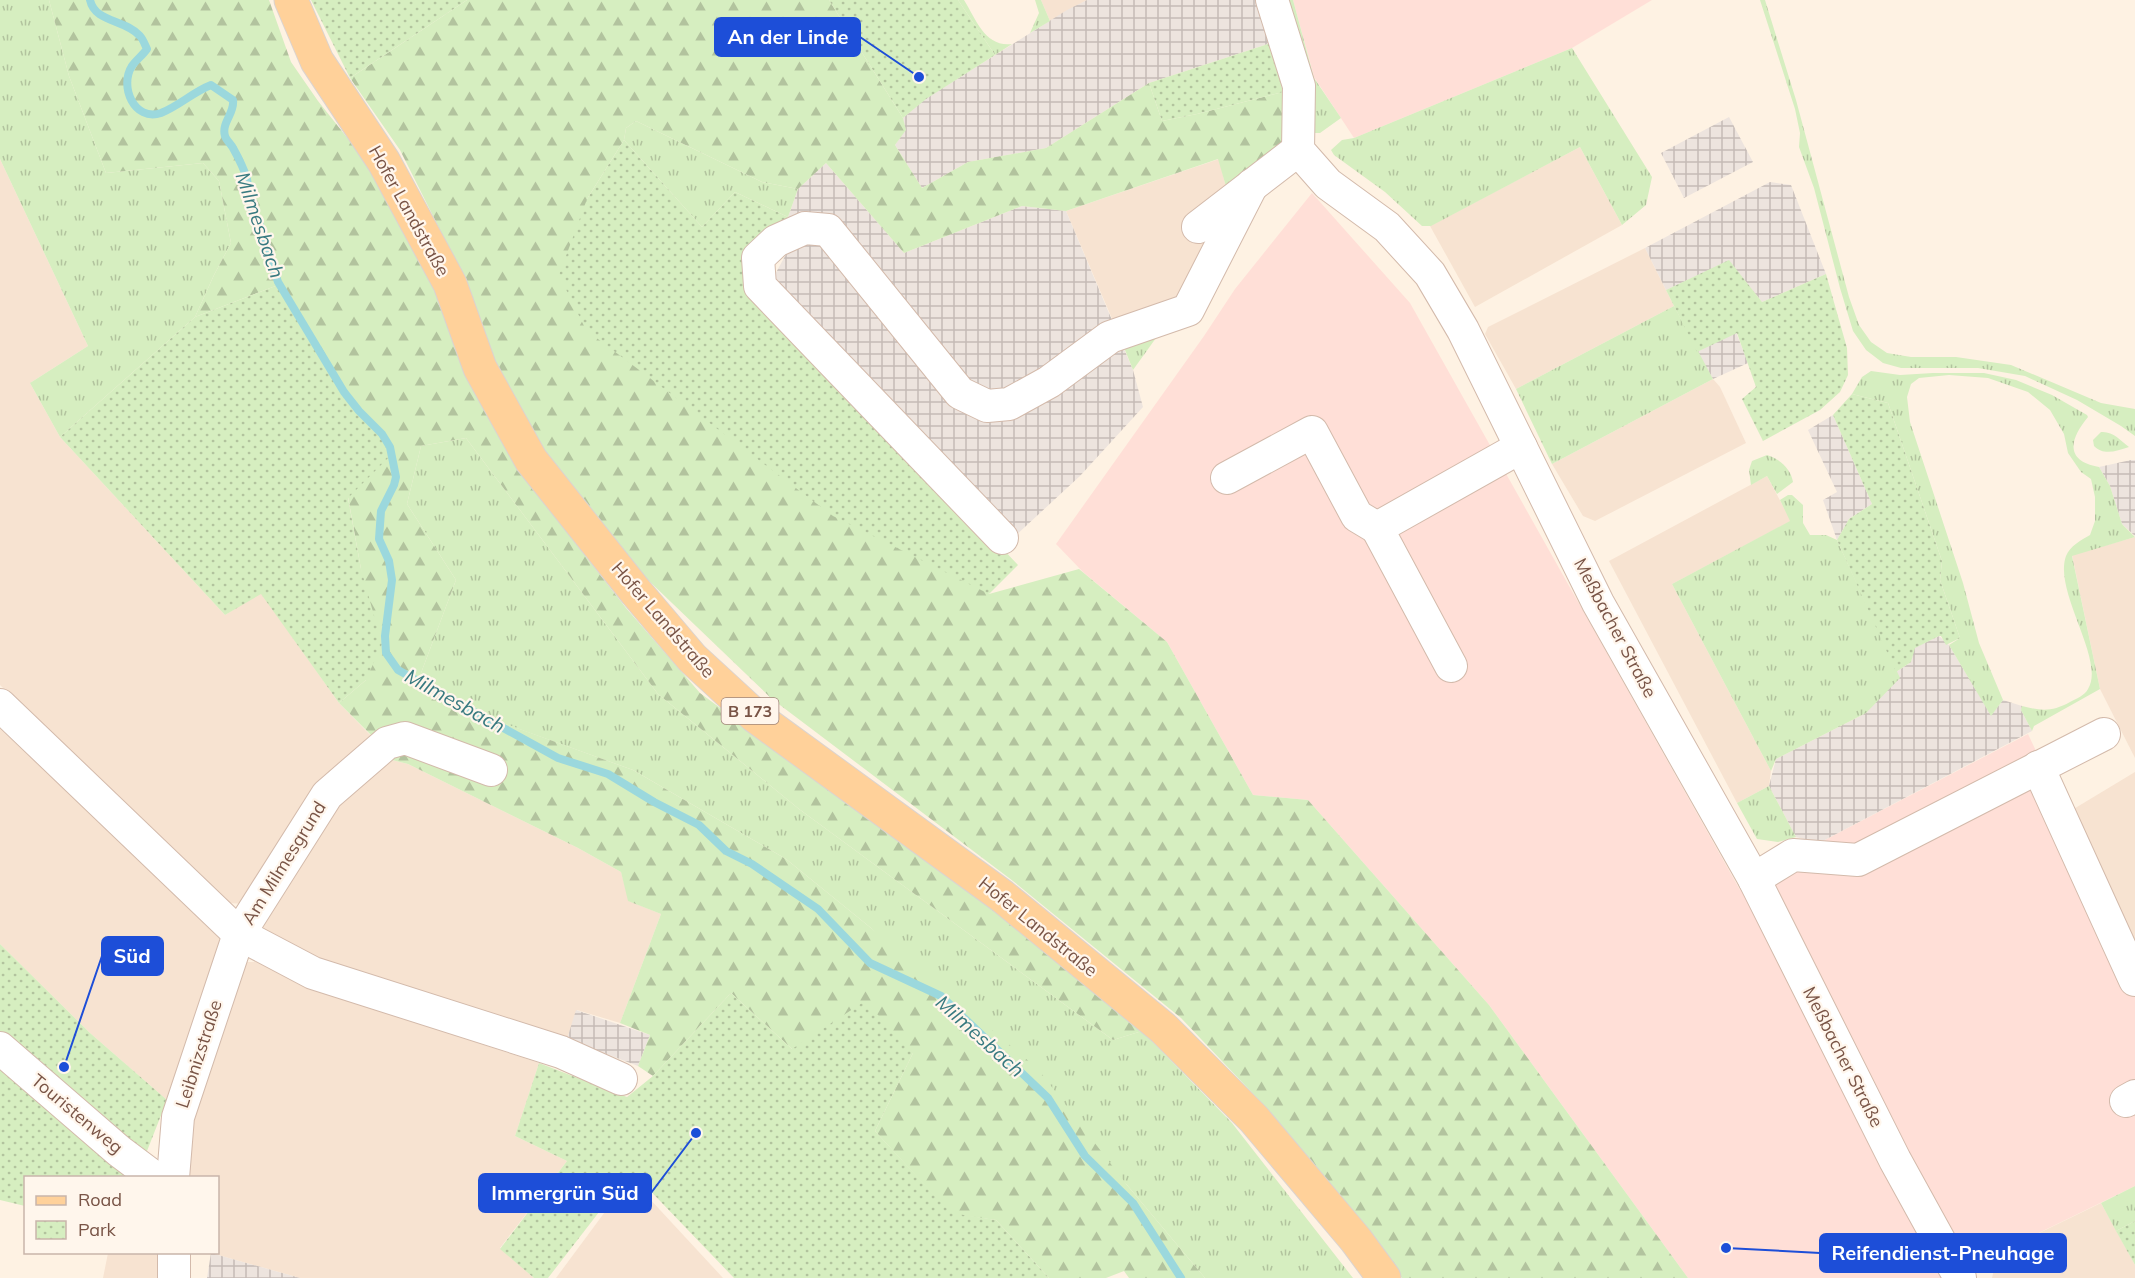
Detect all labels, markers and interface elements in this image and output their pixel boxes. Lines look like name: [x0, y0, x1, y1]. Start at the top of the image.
callout: An der Linde: [715, 18, 860, 56]
text: An der Linde: [727, 24, 849, 49]
street label: Hofer Landstraße: [364, 141, 455, 280]
water label: Milmesbach: [231, 168, 290, 281]
street label: Meßbacher Straße: [1569, 554, 1662, 701]
street label: Hofer Landstraße: [607, 557, 720, 682]
water label: Milmesbach: [401, 663, 510, 738]
road number: B 173: [722, 698, 778, 724]
street label: Am Milmesgrund: [236, 797, 331, 929]
street label: Hofer Landstraße: [974, 872, 1102, 982]
callout: Süd: [102, 937, 163, 975]
text: Süd: [113, 943, 151, 968]
street label: Meßbacher Straße: [1798, 983, 1889, 1131]
water label: Milmesbach: [931, 989, 1030, 1082]
street label: Leibnizstraße: [170, 997, 227, 1111]
street label: Touristenweg: [27, 1069, 128, 1159]
callout: Immergrün Süd: [479, 1174, 651, 1212]
legend: [24, 1176, 219, 1254]
text: Immergrün Süd: [491, 1180, 639, 1205]
text: Road: [78, 1188, 122, 1211]
text: Park: [78, 1218, 117, 1241]
callout: Reifendienst-Pneuhage: [1820, 1234, 2066, 1272]
text: Reifendienst-Pneuhage: [1832, 1240, 2054, 1265]

